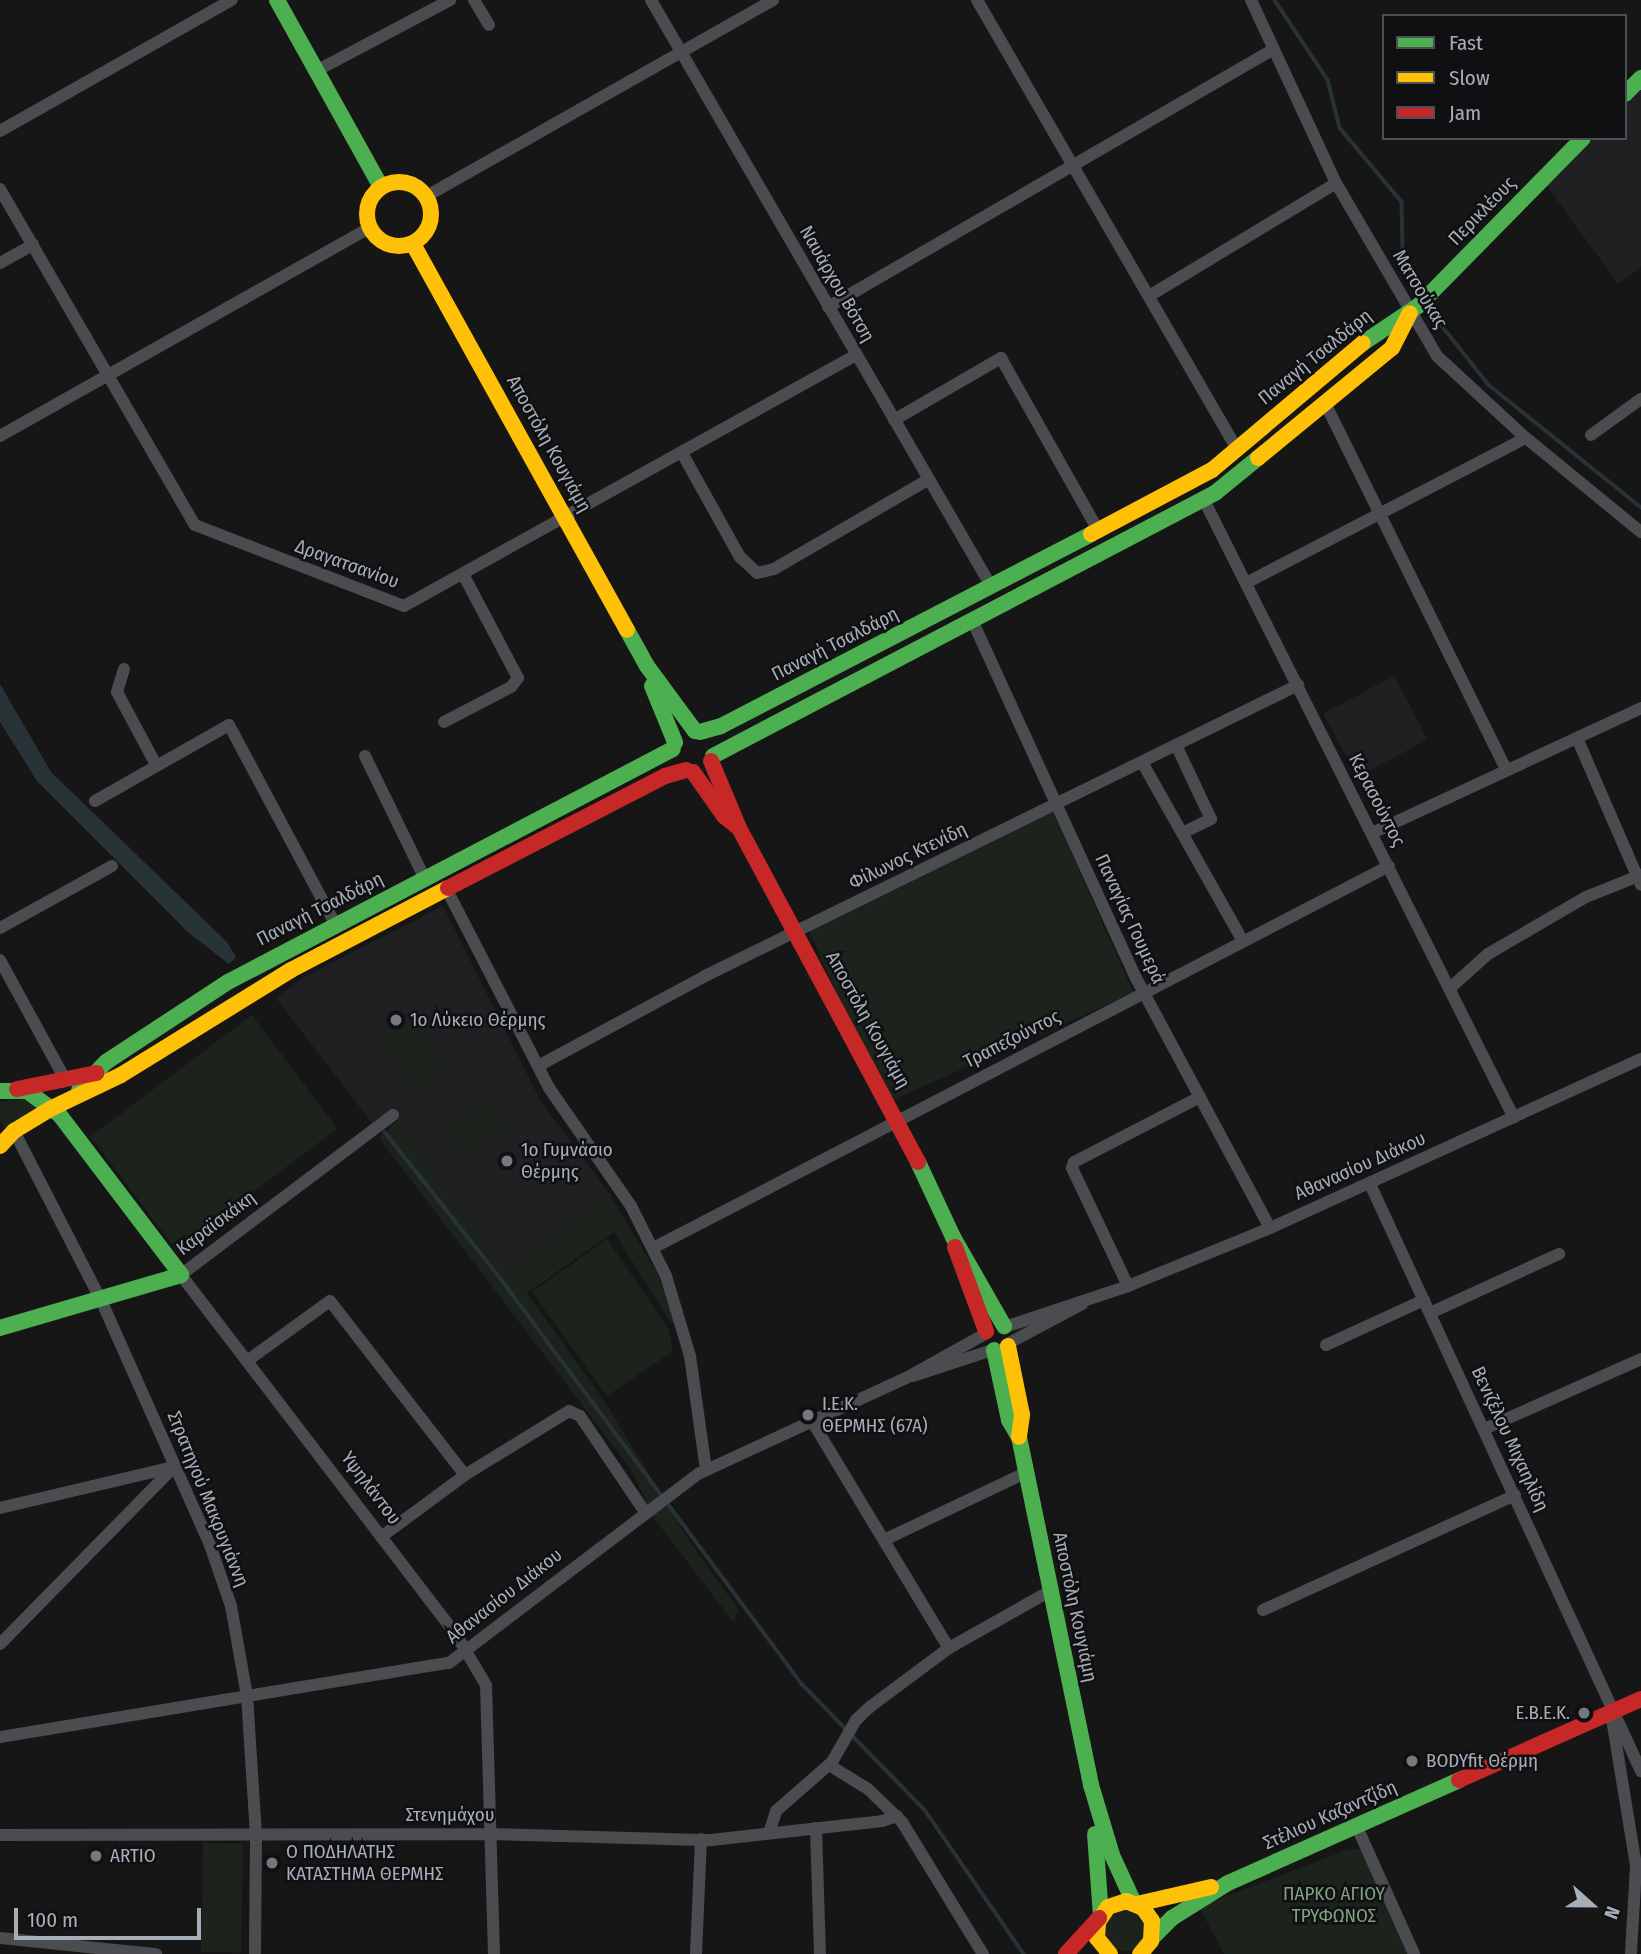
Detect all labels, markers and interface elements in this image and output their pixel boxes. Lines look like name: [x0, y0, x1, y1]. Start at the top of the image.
legend: [1382, 14, 1627, 140]
text: Fast: [1449, 30, 1483, 56]
text: Slow: [1449, 65, 1490, 91]
text: Jam: [1449, 100, 1481, 126]
street label: Περικλέους: [1444, 172, 1520, 250]
street label: Ναυάρχου Βότση: [795, 222, 879, 346]
street label: Ματσούκας: [1388, 246, 1452, 332]
street label: Παναγή Τσαλδάρη: [1254, 304, 1376, 410]
street label: Αποστόλη Κουγιάμη: [502, 372, 596, 516]
street label: Δραγατσανίου: [292, 535, 402, 593]
street label: Παναγή Τσαλδάρη: [768, 602, 902, 686]
street label: Κερασούντος: [1344, 750, 1410, 850]
street label: Φίλωνος Κτενίδη: [845, 818, 971, 894]
street label: Παναγίας Γουμερά: [1090, 850, 1170, 988]
street label: Παναγή Τσαλδάρη: [253, 867, 387, 951]
street label: Αποστόλη Κουγιάμη: [821, 948, 915, 1092]
street label: Τραπεζούντος: [960, 1005, 1064, 1073]
place label: 1ο Λύκειο Θέρμης: [410, 1009, 546, 1031]
marker: 1ο Λύκειο Θέρμης: [388, 1012, 404, 1028]
street label: Αθανασίου Διάκου: [1291, 1127, 1429, 1205]
place label: 1ο Γυμνάσιο Θέρμης: [521, 1139, 613, 1183]
marker: 1ο Γυμνάσιο Θέρμης: [499, 1153, 515, 1169]
street label: Καραϊσκάκη: [172, 1186, 260, 1260]
street label: Βενιζέλου Μιχαηλίδη: [1466, 1363, 1554, 1515]
place label: Ι.Ε.Κ. ΘΕΡΜΗΣ (67Α): [822, 1393, 928, 1437]
marker: Ι.Ε.Κ. ΘΕΡΜΗΣ (67Α): [800, 1407, 816, 1423]
street label: Στρατηγού Μακρυγιάννη: [162, 1408, 254, 1590]
street label: Υψηλάντου: [336, 1447, 406, 1529]
street label: Αποστόλη Κουγιάμη: [1048, 1530, 1102, 1684]
street label: Αθανασίου Διάκου: [441, 1544, 567, 1648]
place label: Ε.Β.Ε.Κ.: [1516, 1702, 1570, 1724]
marker: Ε.Β.Ε.Κ.: [1576, 1705, 1592, 1721]
place label: BODYfit Θέρμη: [1426, 1750, 1538, 1772]
marker: BODYfit Θέρμη: [1404, 1753, 1420, 1769]
street label: Στέλιου Καζαντζίδη: [1260, 1775, 1400, 1855]
street label: Στενημάχου: [406, 1804, 494, 1826]
place label: Ο ΠΟΔΗΛΑΤΗΣ ΚΑΤΑΣΤΗΜΑ ΘΕΡΜΗΣ: [286, 1841, 444, 1885]
place label: ARTIO: [110, 1845, 156, 1867]
marker: ARTIO: [88, 1848, 104, 1864]
marker: Ο ΠΟΔΗΛΑΤΗΣ ΚΑΤΑΣΤΗΜΑ ΘΕΡΜΗΣ: [264, 1855, 280, 1871]
north arrow: [1557, 1870, 1627, 1940]
park label: ΠΑΡΚΟ ΑΓΙΟΥ ΤΡΥΦΩΝΟΣ: [1283, 1883, 1385, 1927]
scale bar: [18, 1895, 205, 1939]
text: N: [1599, 1903, 1625, 1922]
text: 100 m: [27, 1907, 78, 1933]

